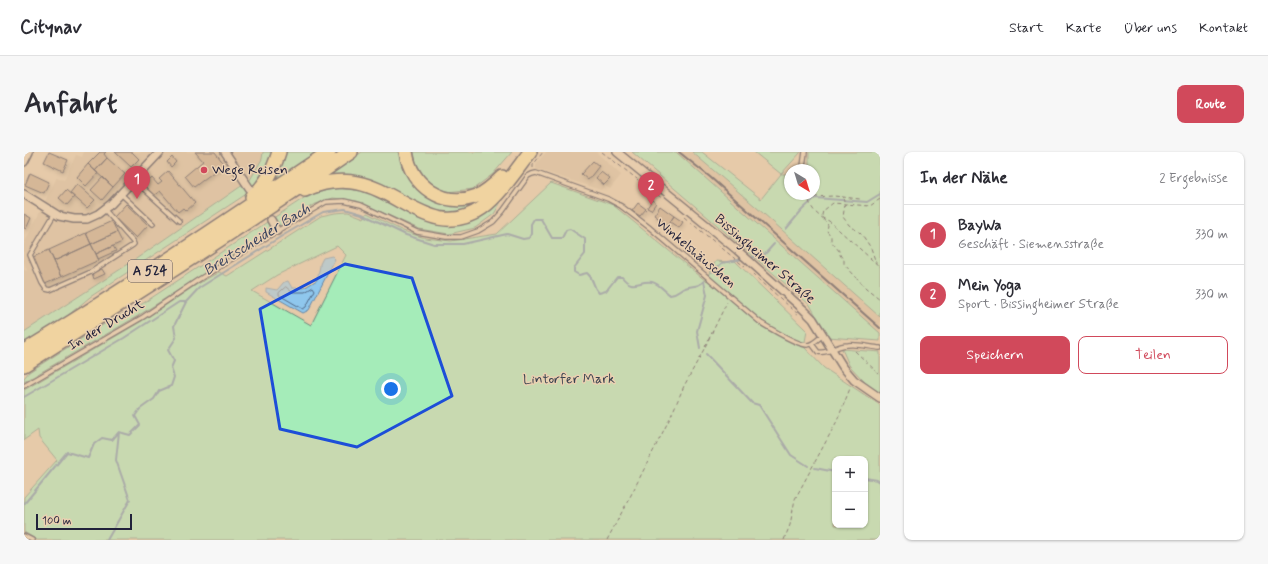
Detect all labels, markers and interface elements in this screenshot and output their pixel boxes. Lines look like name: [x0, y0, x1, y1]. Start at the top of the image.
text: Citynav: [20, 15, 82, 40]
text: Start: [1009, 19, 1044, 37]
text: Karte: [1066, 19, 1101, 37]
text: Über uns: [1123, 19, 1177, 37]
text: Kontakt: [1199, 19, 1248, 37]
button: Route: [1177, 85, 1244, 123]
text: Anfahrt: [24, 86, 117, 123]
place label: Wege Reisen: [212, 161, 288, 181]
north arrow: [784, 164, 820, 200]
marker: Wege Reisen: [199, 165, 209, 175]
pin: 1: [124, 166, 150, 199]
text: In der Nähe: [920, 167, 1008, 189]
text: 2 Ergebnisse: [1159, 170, 1228, 187]
pin: 2: [638, 172, 664, 205]
water label: Breitscheider Bach: [200, 199, 314, 281]
street label: Bissingheimer Straße: [710, 210, 819, 309]
street label: Winkelshäuschen: [652, 214, 740, 292]
text: BayWa: [958, 216, 1002, 236]
text: 1: [930, 226, 936, 243]
text: 330 m: [1195, 226, 1228, 243]
text: Geschäft · Siemensstraße: [958, 236, 1104, 253]
road number: A 524: [128, 260, 172, 282]
text: Mein Yoga: [958, 276, 1021, 296]
text: 2: [930, 286, 936, 303]
text: 330 m: [1195, 286, 1228, 303]
street label: In der Drucht: [65, 295, 148, 355]
text: Sport · Bissingheimer Straße: [958, 296, 1119, 313]
button: Speichern: [920, 336, 1070, 374]
button: Teilen: [1078, 336, 1228, 374]
park label: Lintorfer Mark: [523, 370, 615, 388]
your location: [381, 379, 401, 399]
map controls: [832, 456, 868, 528]
button: +: [832, 456, 868, 492]
button: −: [832, 492, 868, 528]
scale bar: [36, 512, 132, 531]
text: 100 m: [42, 514, 72, 528]

